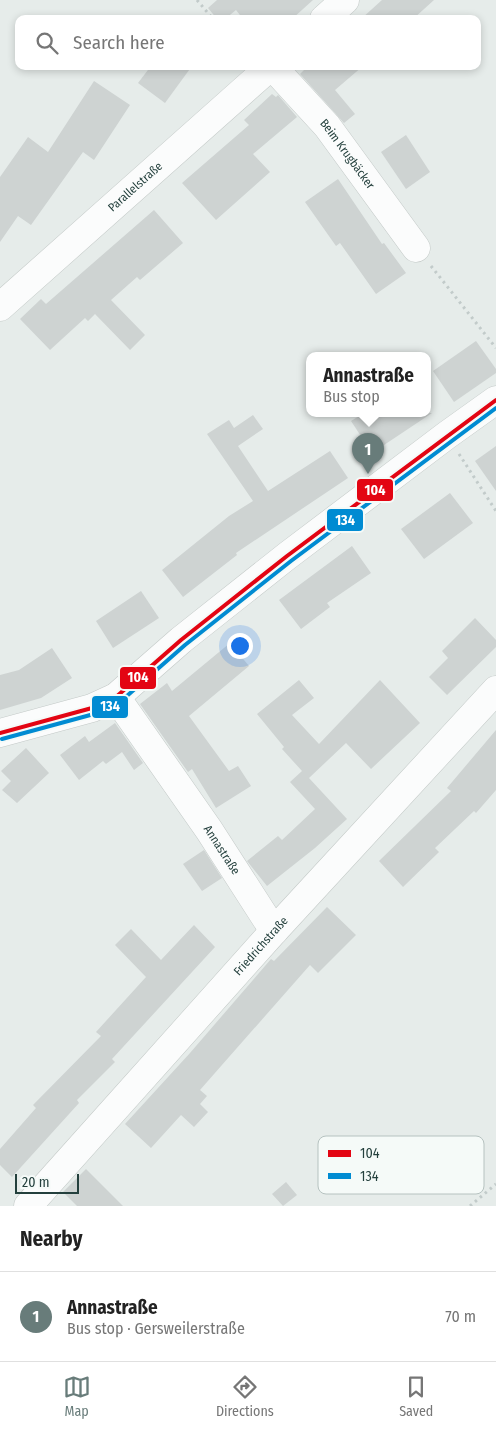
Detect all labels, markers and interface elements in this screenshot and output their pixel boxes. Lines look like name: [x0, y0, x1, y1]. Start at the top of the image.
search box: [15, 15, 481, 70]
icon: search: [33, 29, 61, 57]
text: Search here: [73, 31, 165, 54]
street label: Beim Krugbäcker: [317, 116, 378, 192]
street label: Parallelstraße: [105, 159, 165, 214]
popup: [306, 352, 431, 417]
text: Annastraße: [323, 364, 414, 387]
text: Bus stop: [323, 387, 380, 406]
pin: 1: [352, 433, 384, 474]
line badge: 104: [356, 478, 394, 502]
text: 104: [365, 482, 385, 499]
line badge: 134: [326, 508, 364, 532]
text: 134: [335, 512, 355, 529]
your location: [227, 633, 253, 659]
line badge: 104: [119, 666, 157, 690]
text: 104: [128, 669, 148, 686]
line badge: 134: [91, 695, 129, 719]
text: 134: [100, 698, 120, 715]
street label: Annastraße: [201, 823, 243, 877]
street label: Friedrichstraße: [231, 914, 291, 978]
legend: [318, 1136, 484, 1194]
text: 104: [360, 1145, 380, 1162]
text: 134: [360, 1168, 379, 1185]
scale bar: [15, 1171, 79, 1194]
text: 20 m: [22, 1174, 50, 1191]
text: Nearby: [20, 1226, 82, 1252]
text: Annastraße: [67, 1296, 158, 1319]
text: 1: [33, 1307, 39, 1326]
text: 70 m: [445, 1307, 476, 1326]
text: Bus stop · Gersweilerstraße: [67, 1319, 245, 1338]
tab: Map: [63, 1373, 91, 1420]
tab: Directions: [216, 1373, 274, 1420]
tab: Saved: [399, 1373, 433, 1420]

